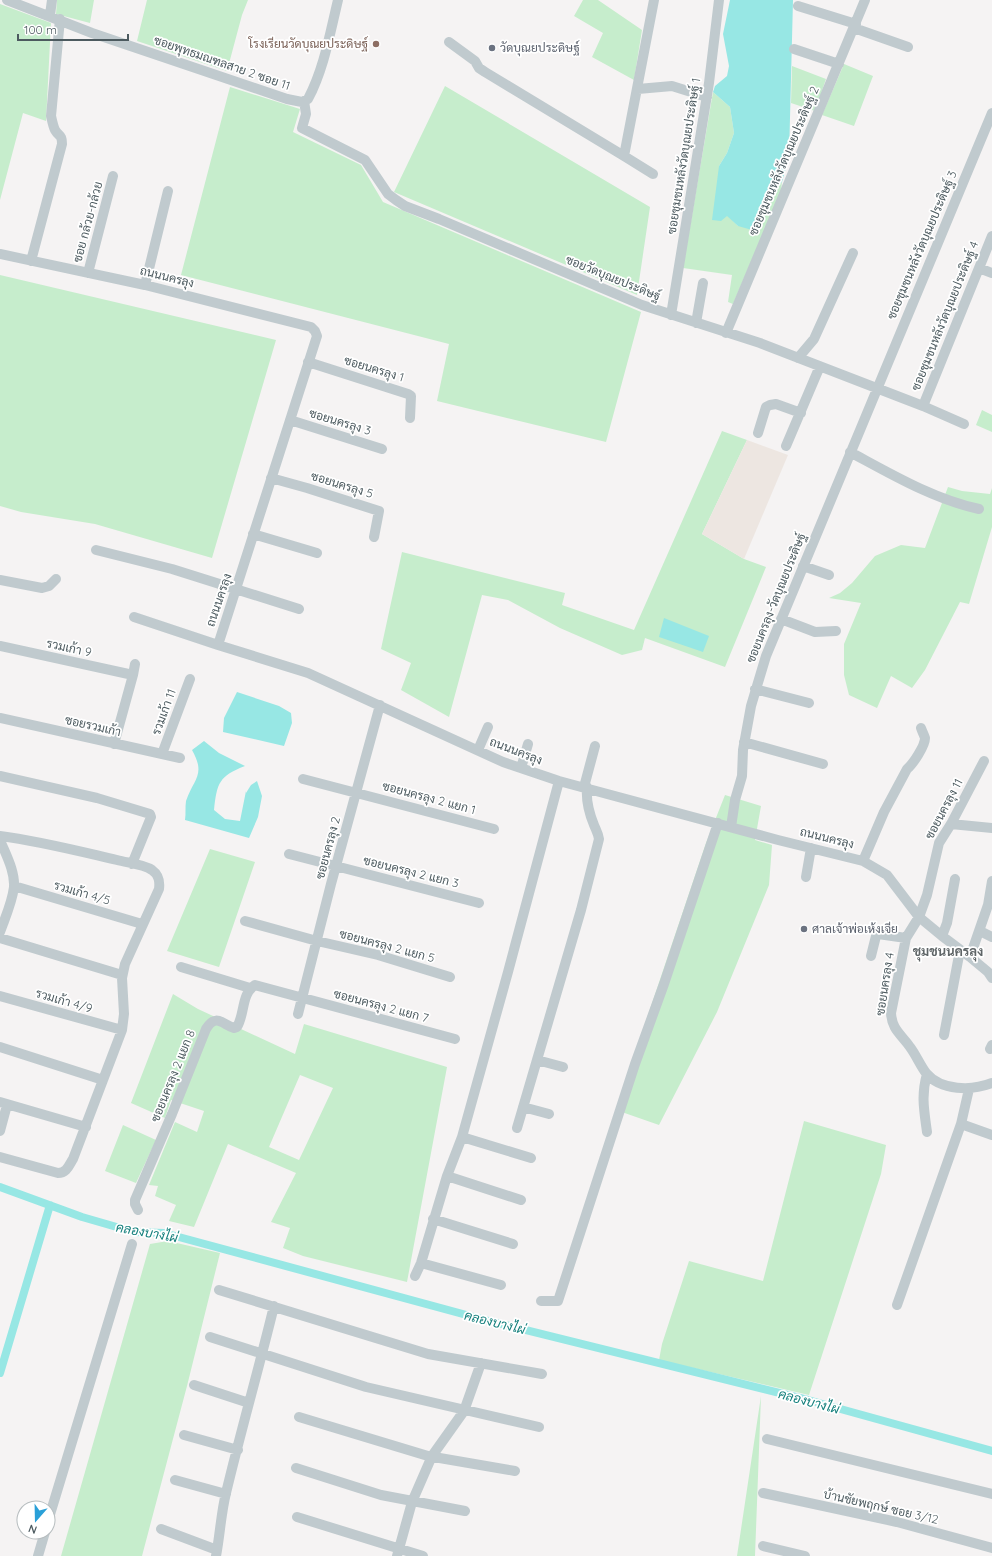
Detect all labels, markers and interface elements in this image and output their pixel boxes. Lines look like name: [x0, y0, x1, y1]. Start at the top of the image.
scale bar: [18, 16, 128, 42]
text: 100 m: [24, 22, 57, 37]
street label: ซอยพุทธมณฑลสาย 2 ซอย 11: [151, 32, 292, 95]
place label: โรงเรียนวัดบุณยประดิษฐ์: [248, 36, 368, 53]
marker: โรงเรียนวัดบุณยประดิษฐ์: [371, 39, 381, 49]
place label: วัดบุณยประดิษฐ์: [500, 40, 580, 57]
marker: วัดบุณยประดิษฐ์: [487, 43, 497, 53]
street label: ซอยชุมชนหลังวัดบุณยประดิษฐ์ 1: [664, 77, 705, 236]
street label: ซอยชุมชนหลังวัดบุณยประดิษฐ์ 2: [745, 84, 824, 238]
street label: ซอยชุมชนหลังวัดบุณยประดิษฐ์ 3: [883, 168, 962, 322]
street label: ซอย กล้วย-กล้วย: [70, 180, 106, 264]
street label: ซอยชุมชนหลังวัดบุณยประดิษฐ์ 4: [908, 239, 983, 394]
street label: ซอยวัดบุณยประดิษฐ์: [563, 252, 663, 305]
street label: ถนนนครลุง: [138, 263, 196, 292]
street label: ซอยนครลุง 1: [342, 352, 406, 387]
street label: ซอยนครลุง 3: [307, 405, 373, 440]
street label: ซอยนครลุง 5: [309, 468, 375, 503]
street label: ซอยนครลุง-วัดบุณยประดิษฐ์: [743, 531, 810, 666]
street label: ถนนนครลุง: [202, 571, 237, 629]
street label: รวมเก้า 9: [45, 635, 93, 660]
street label: รวมเก้า 11: [148, 687, 179, 737]
street label: ซอยรวมเก้า: [64, 712, 123, 739]
street label: ถนนนครลุง: [487, 734, 545, 769]
street label: ซอยนครลุง 11: [921, 776, 968, 843]
street label: ซอยนครลุง 2 แยก 1: [380, 778, 477, 819]
street label: ซอยนครลุง 2: [312, 815, 345, 881]
street label: ถนนนครลุง: [798, 824, 856, 853]
street label: ซอยนครลุง 2 แยก 3: [361, 852, 460, 893]
street label: รวมเก้า 4/5: [52, 877, 112, 908]
place label: ศาลเจ้าพ่อเห้งเจีย: [812, 921, 898, 936]
marker: ศาลเจ้าพ่อเห้งเจีย: [799, 924, 809, 934]
street label: ซอยนครลุง 2 แยก 5: [337, 926, 436, 967]
district label: ชุมชนนครลุง: [913, 943, 983, 962]
street label: ซอยนครลุง 4: [872, 951, 899, 1017]
street label: รวมเก้า 4/9: [34, 985, 95, 1016]
street label: ซอยนครลุง 2 แยก 7: [331, 986, 430, 1027]
street label: ซอยนครลุง 2 แยก 8: [147, 1028, 200, 1125]
water label: คลองบางไผ่: [115, 1219, 180, 1245]
water label: คลองบางไผ่: [463, 1307, 528, 1338]
water label: คลองบางไผ่: [777, 1385, 842, 1417]
street label: บ้านชัยพฤกษ์ ซอย 3/12: [822, 1486, 940, 1527]
north arrow: [16, 1500, 56, 1540]
text: N: [26, 1521, 39, 1537]

